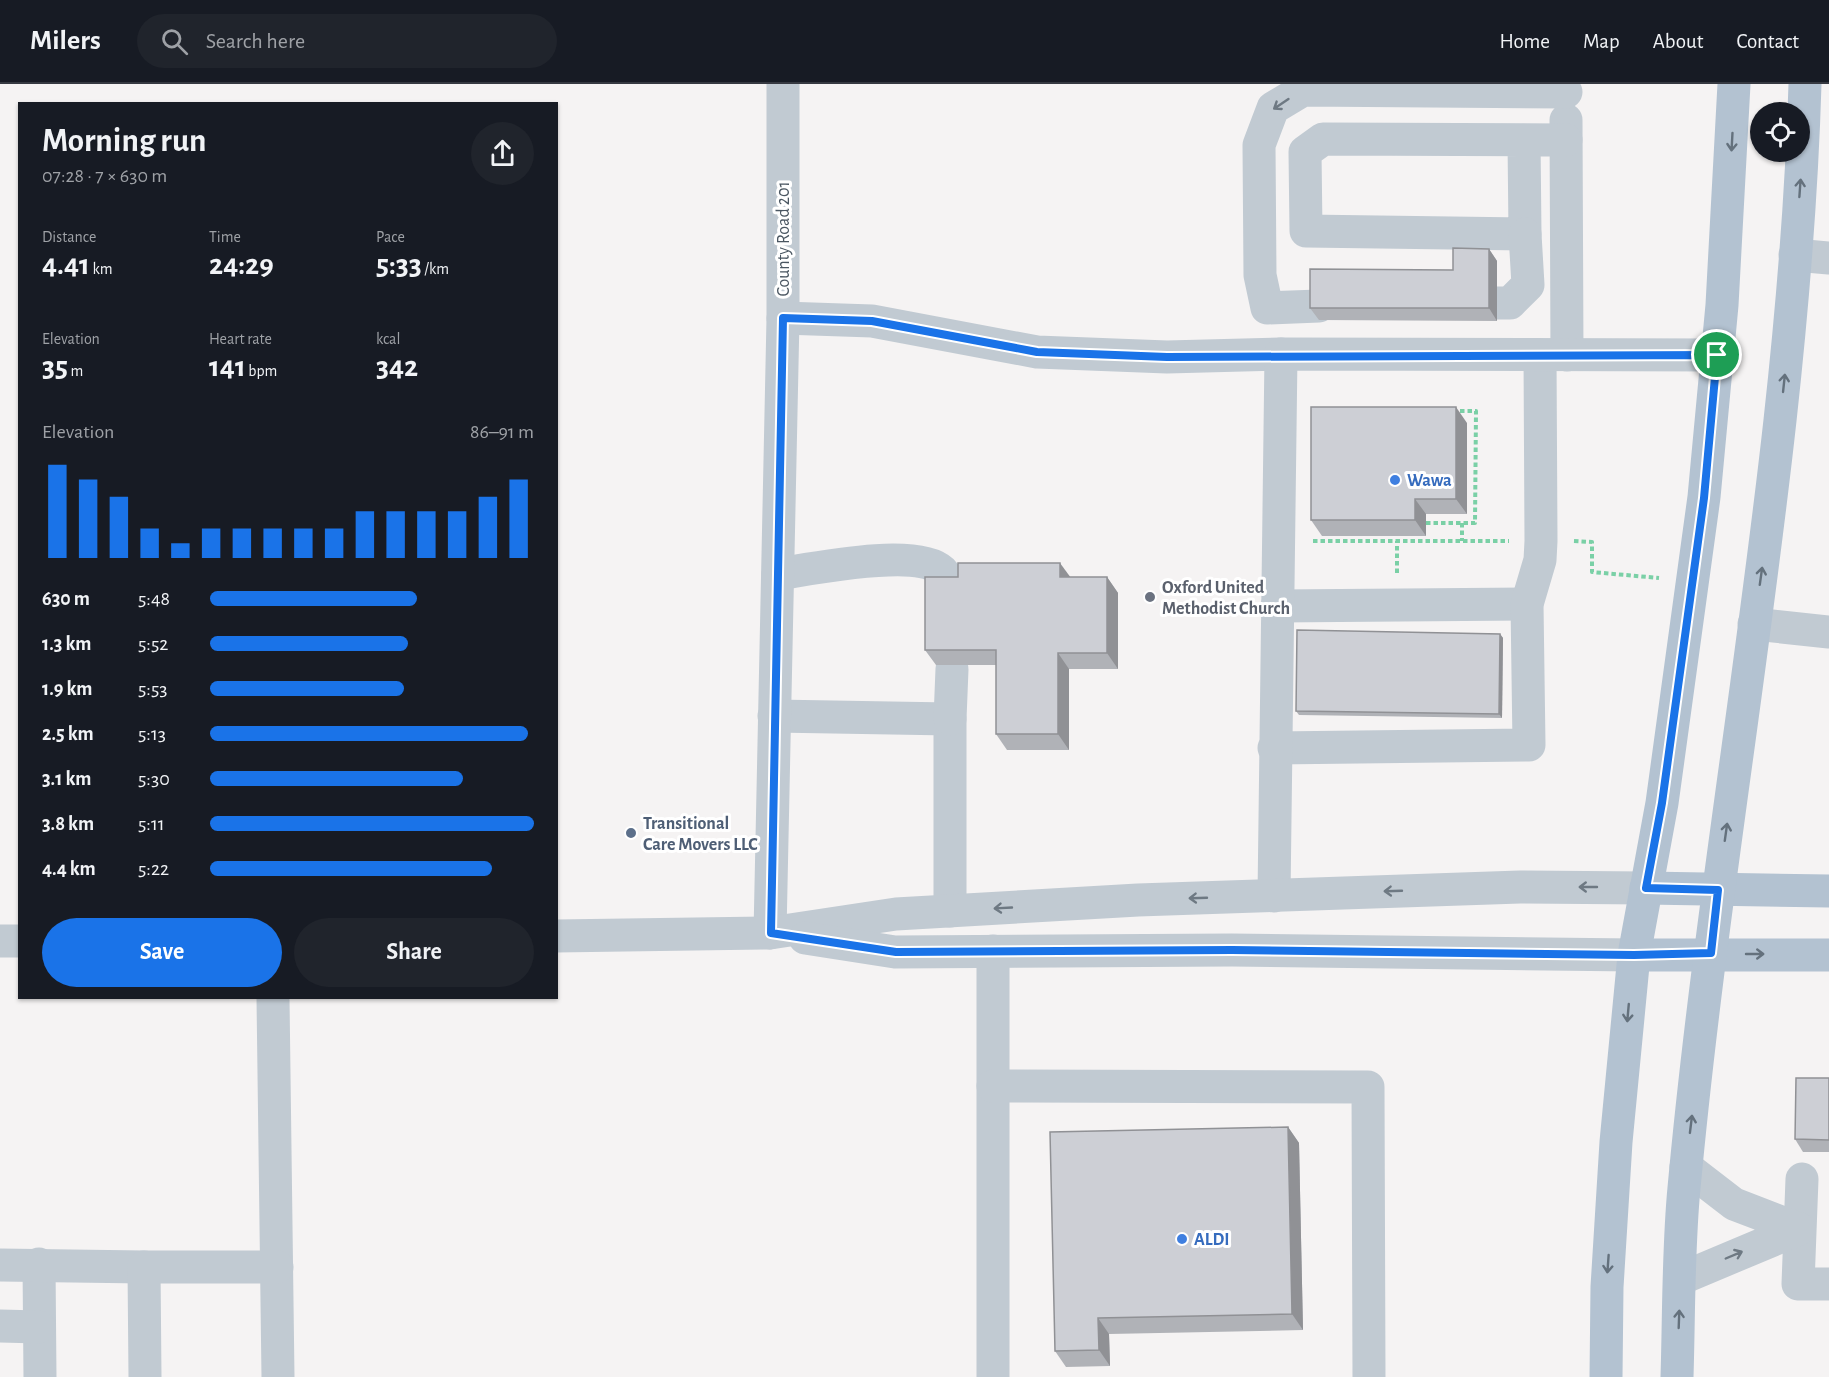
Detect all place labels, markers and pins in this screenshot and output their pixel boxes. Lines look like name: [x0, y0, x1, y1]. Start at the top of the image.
pin: [1691, 329, 1742, 380]
place label: Wawa: [1407, 472, 1452, 490]
marker: Wawa: [1388, 473, 1402, 487]
place label: Oxford United Methodist Church: [1162, 579, 1290, 618]
marker: Oxford United Methodist Church: [1143, 590, 1157, 604]
place label: Transitional Care Movers LLC: [643, 815, 758, 854]
marker: Transitional Care Movers LLC: [624, 826, 638, 840]
place label: ALDI: [1194, 1231, 1230, 1249]
marker: ALDI: [1175, 1232, 1189, 1246]

